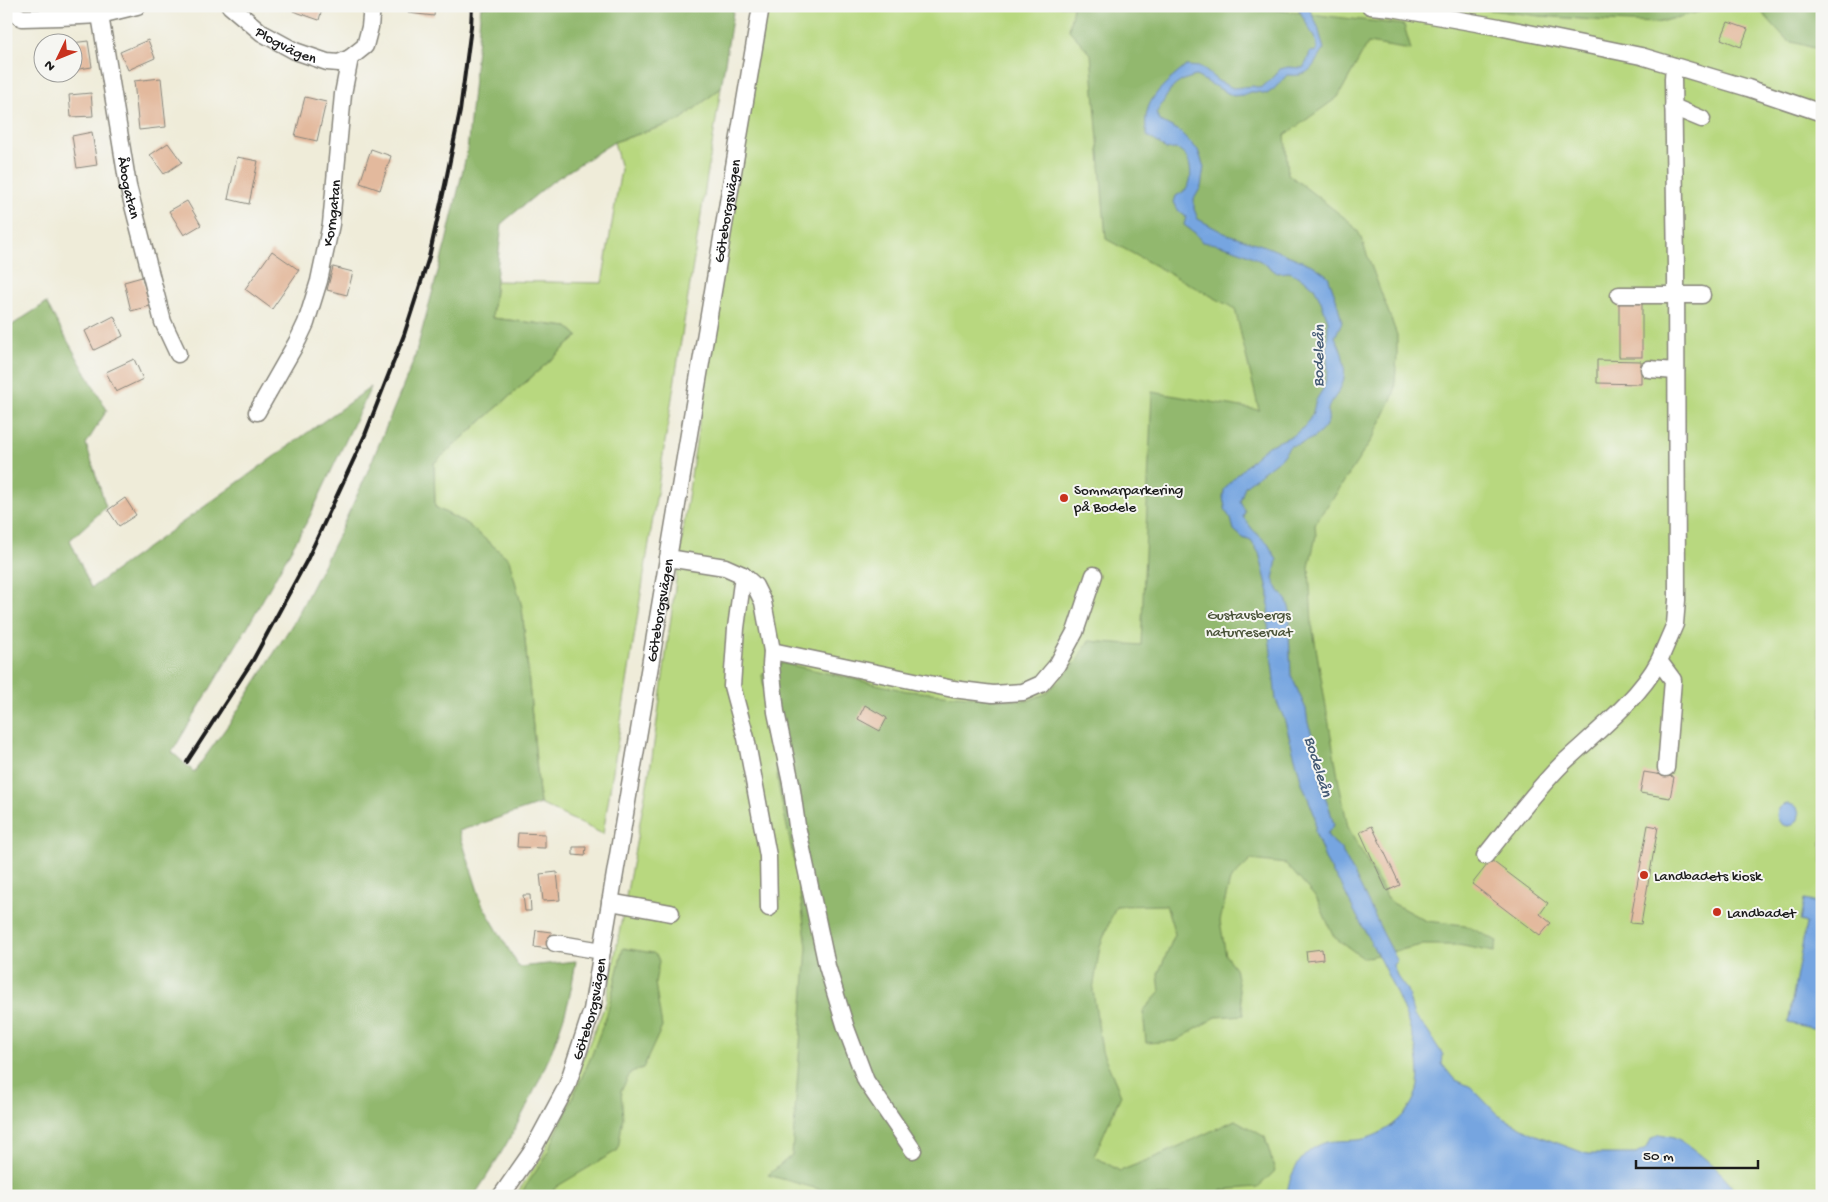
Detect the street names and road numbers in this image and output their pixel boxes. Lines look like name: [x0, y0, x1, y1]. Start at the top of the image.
street label: Plogvägen: [250, 23, 319, 69]
street label: Åbogatan: [112, 155, 143, 221]
street label: Göteborgsvägen: [711, 158, 746, 264]
street label: Korngatan: [320, 179, 346, 248]
street label: Göteborgsvägen: [644, 557, 679, 664]
street label: Göteborgsvägen: [569, 957, 612, 1063]

